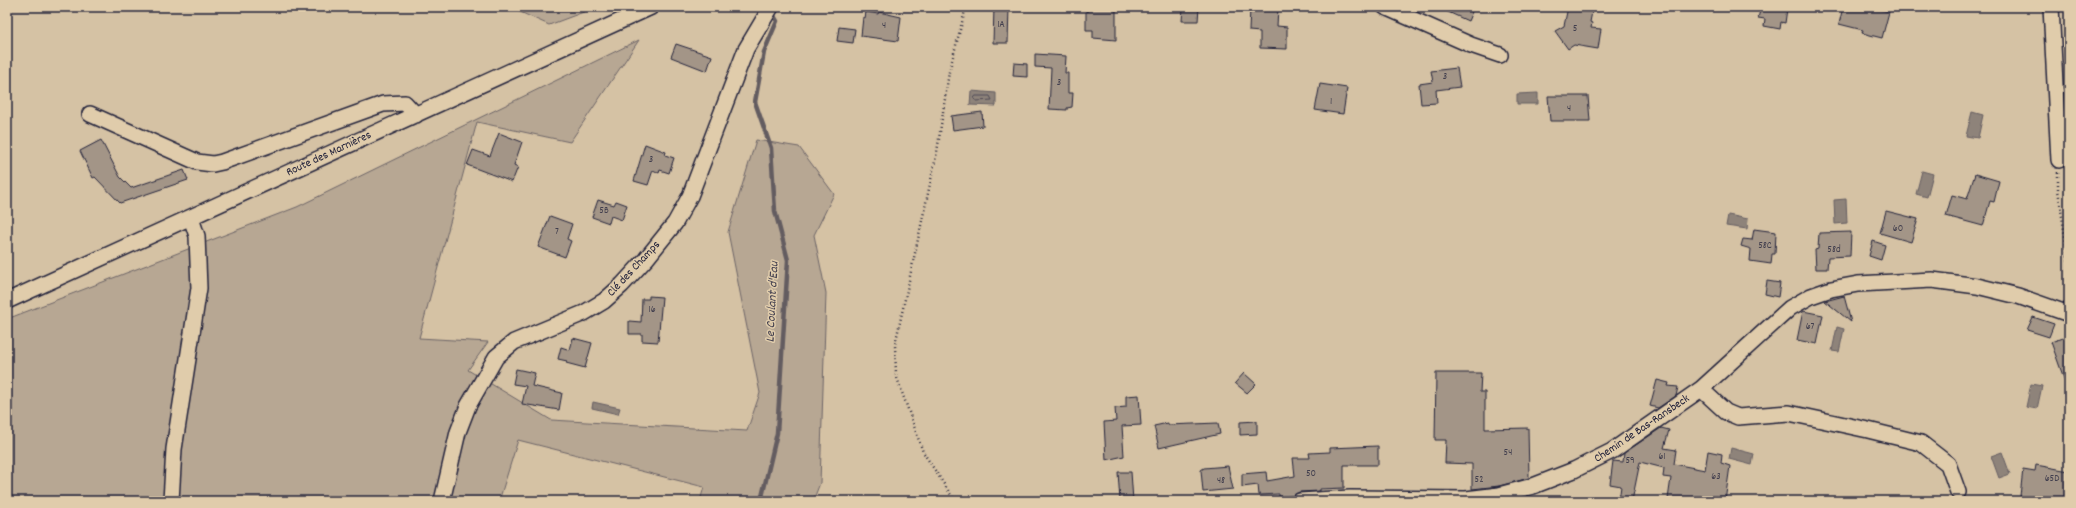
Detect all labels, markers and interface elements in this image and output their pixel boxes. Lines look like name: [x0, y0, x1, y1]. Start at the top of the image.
house number: 1A: [997, 18, 1005, 32]
house number: 4: [882, 19, 886, 33]
house number: 5: [1573, 22, 1578, 36]
house number: 3: [1443, 70, 1447, 84]
house number: 3: [1057, 76, 1061, 90]
house number: 1: [1330, 95, 1332, 109]
house number: 4: [1567, 102, 1571, 116]
street label: Route des Marnières: [284, 127, 374, 181]
house number: 3: [649, 153, 653, 167]
house number: 5B: [599, 204, 609, 218]
house number: 60: [1893, 222, 1903, 236]
house number: 7: [555, 225, 559, 239]
street label: Clé des Champs: [603, 237, 665, 301]
house number: 58C: [1758, 239, 1772, 253]
house number: 58d: [1827, 243, 1841, 257]
water label: Le Coulant d'Eau: [761, 260, 785, 343]
house number: 16: [648, 303, 656, 317]
house number: 67: [1806, 320, 1815, 334]
street label: Chemin de Bas-Ransbeck: [1591, 391, 1693, 467]
house number: 54: [1504, 446, 1512, 460]
house number: 61: [1658, 450, 1666, 464]
house number: 59: [1625, 454, 1635, 468]
house number: 50: [1306, 467, 1316, 481]
house number: 63: [1711, 470, 1721, 484]
house number: 65D: [2045, 472, 2059, 486]
house number: 52: [1475, 473, 1484, 487]
house number: 48: [1217, 474, 1225, 488]

